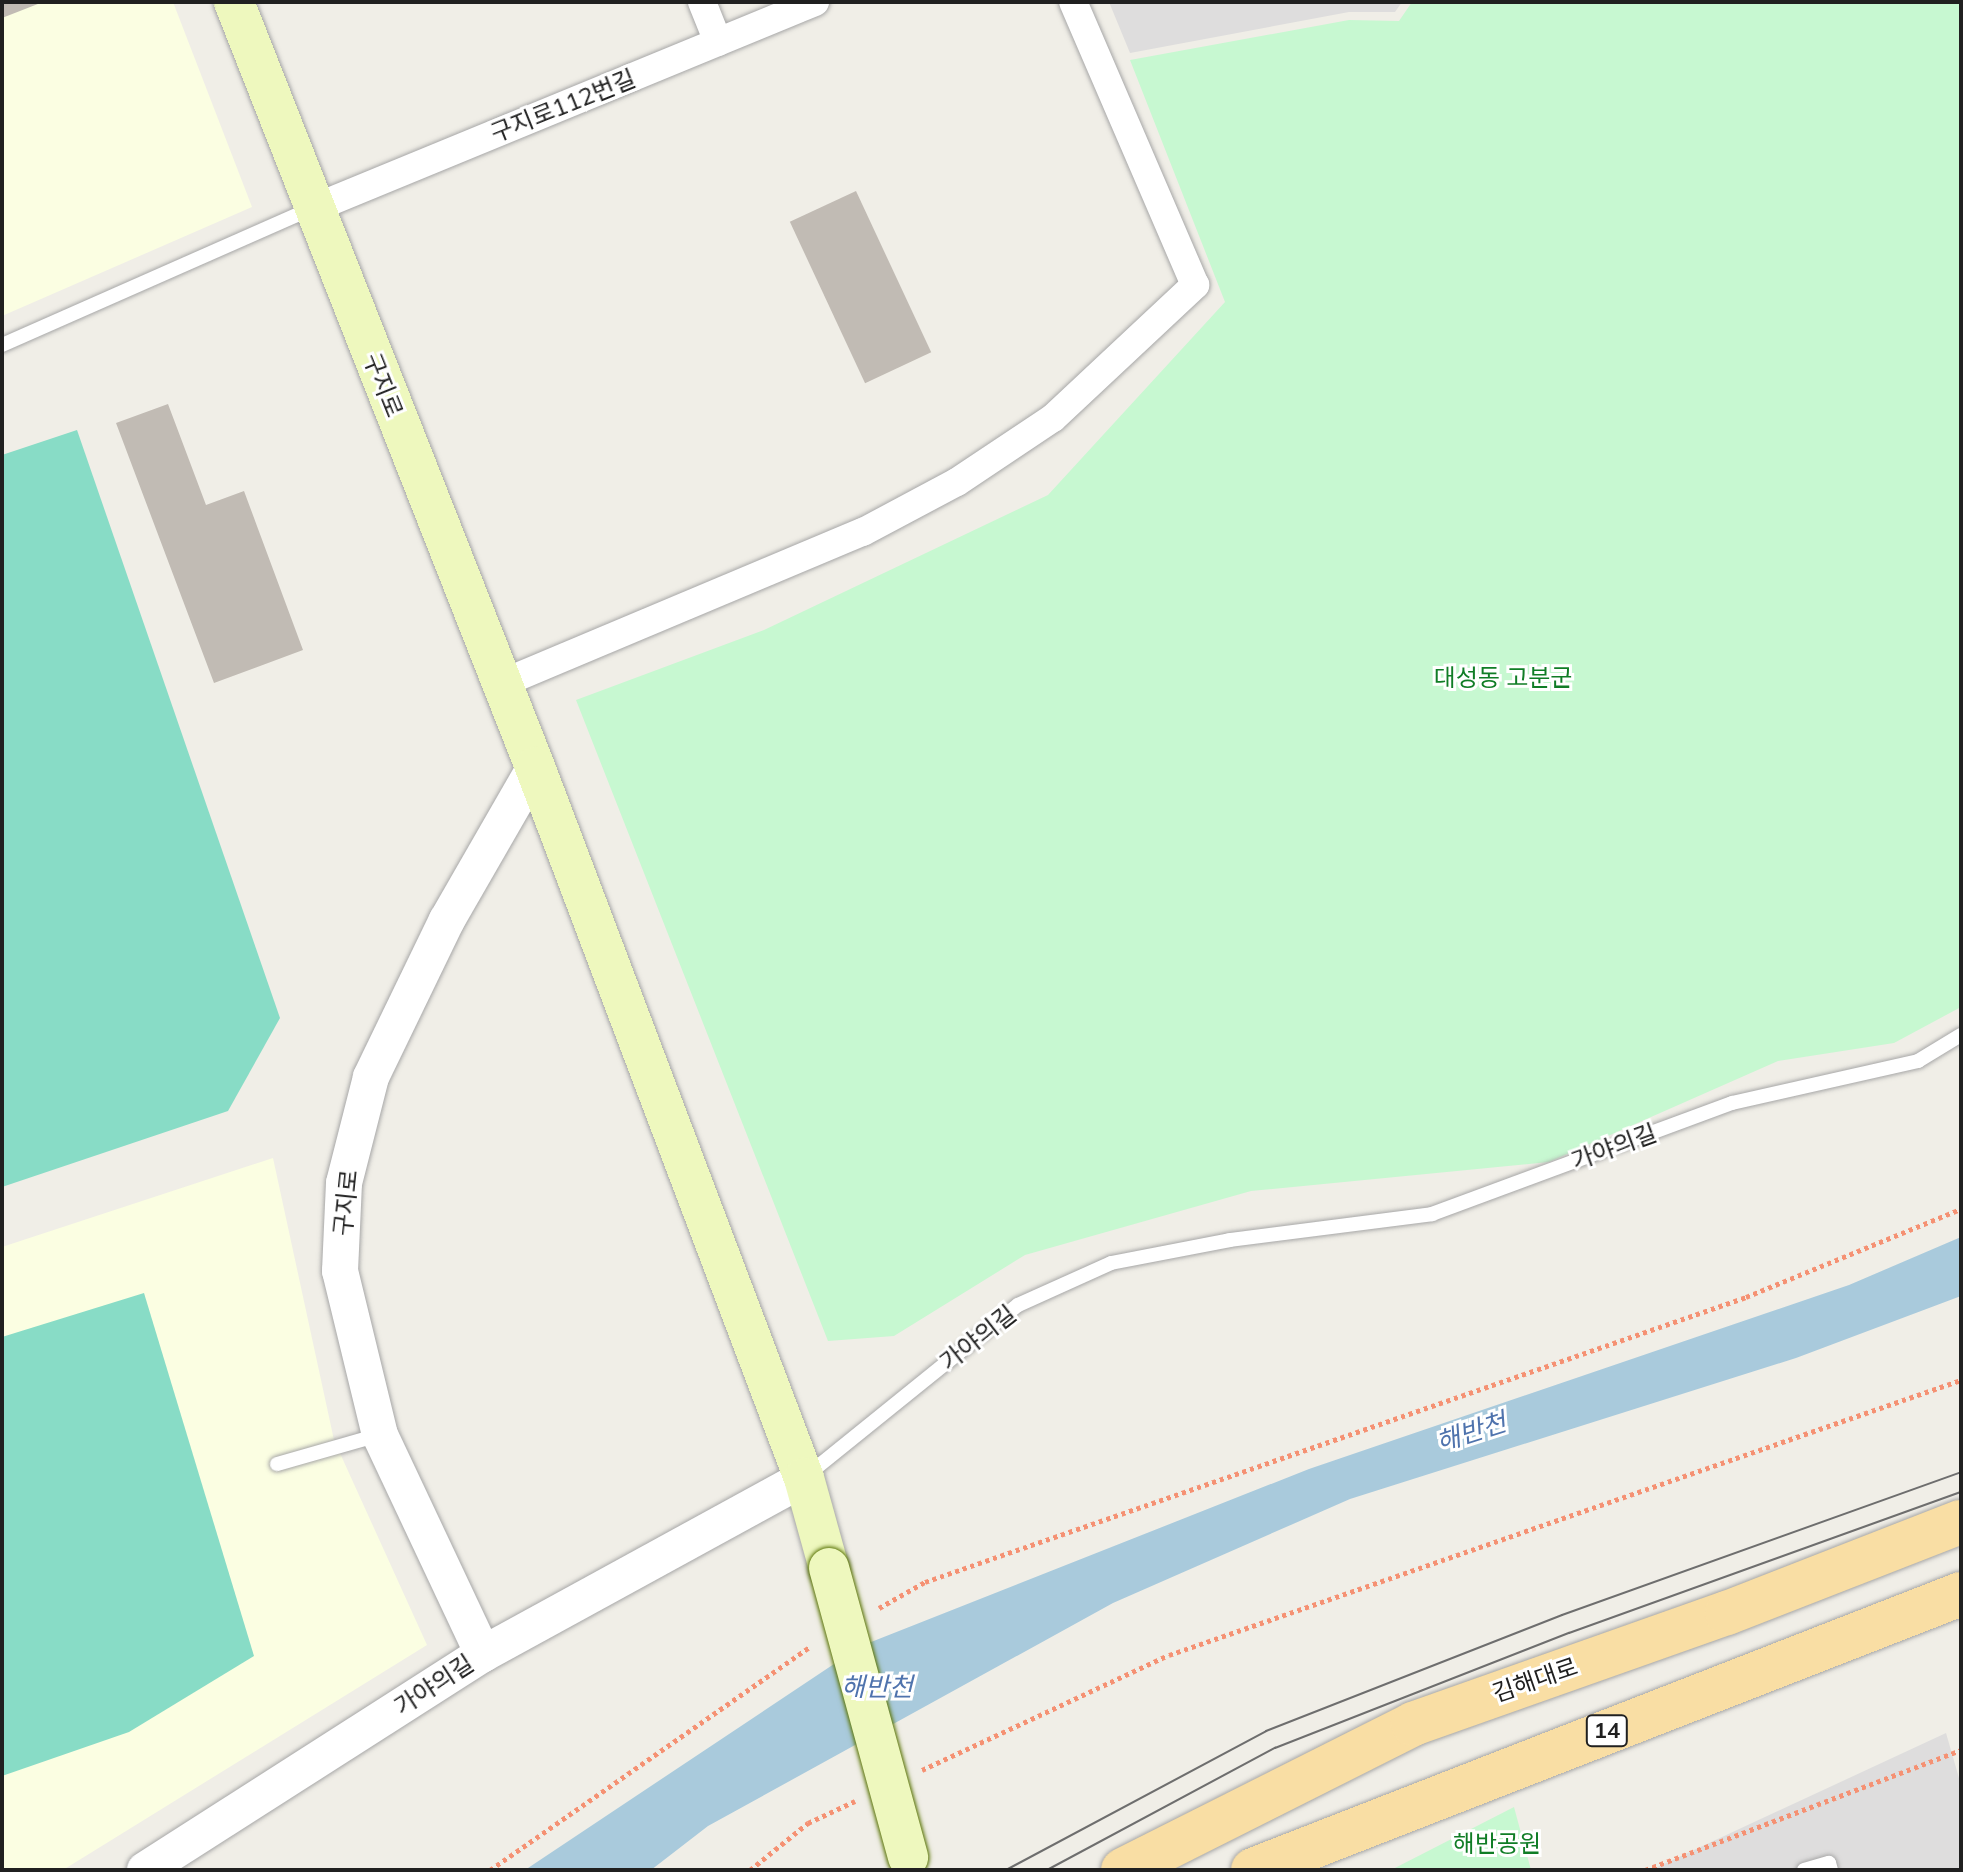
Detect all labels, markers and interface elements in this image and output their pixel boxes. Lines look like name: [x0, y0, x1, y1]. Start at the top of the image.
street label: 구지로112번길: [486, 64, 640, 148]
street label: 구지로: [357, 349, 409, 421]
park label: 대성동 고분군: [1434, 664, 1572, 692]
street label: 가야의길: [1568, 1118, 1660, 1176]
street label: 구지로: [328, 1169, 364, 1237]
street label: 가야의길: [934, 1299, 1022, 1377]
water label: 해반천: [1432, 1406, 1510, 1458]
street label: 가야의길: [389, 1649, 479, 1721]
street label: 김해대로: [1489, 1652, 1581, 1708]
water label: 해반천: [841, 1671, 913, 1703]
road number: 14: [1585, 1713, 1629, 1749]
park label: 해반공원: [1453, 1830, 1541, 1858]

